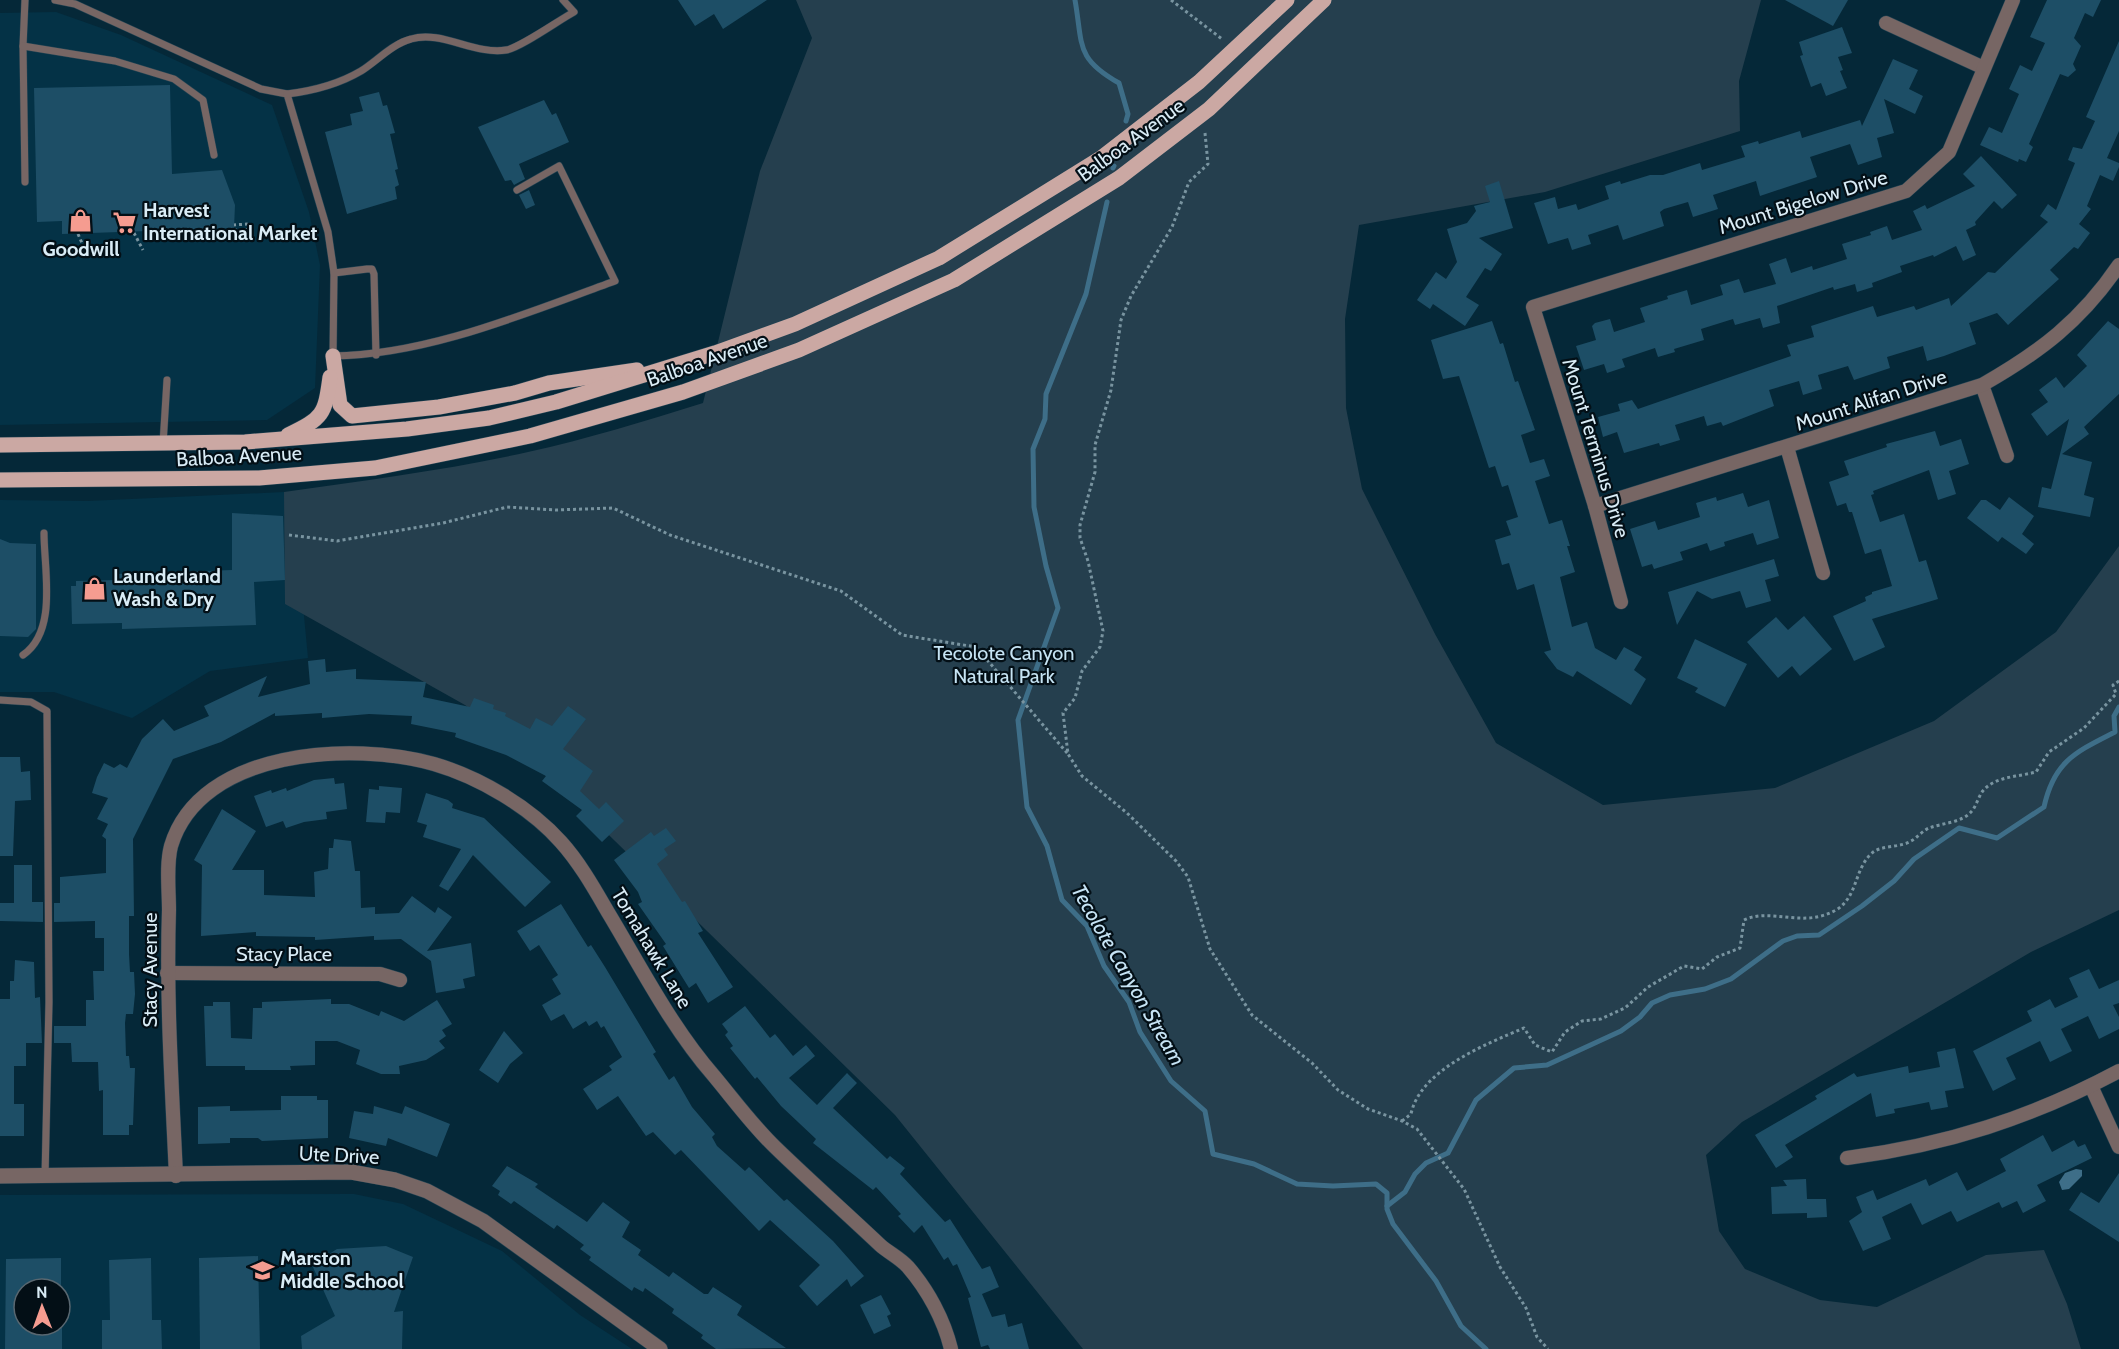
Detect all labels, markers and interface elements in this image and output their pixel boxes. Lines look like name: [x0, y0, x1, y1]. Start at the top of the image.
street label: Balboa Avenue: [1073, 93, 1189, 187]
street label: Mount Bigelow Drive: [1716, 165, 1890, 239]
place label: Harvest International Market: [143, 198, 318, 245]
shop icon: Goodwill: [68, 208, 94, 234]
supermarket icon: Harvest International Market: [112, 209, 138, 235]
place label: Goodwill: [42, 237, 120, 261]
street label: Balboa Avenue: [644, 328, 770, 392]
street label: Mount Terminus Drive: [1557, 355, 1635, 541]
street label: Mount Alifan Drive: [1792, 364, 1950, 436]
street label: Balboa Avenue: [176, 441, 302, 471]
place label: Launderland Wash & Dry: [113, 564, 221, 611]
shop icon: Launderland Wash & Dry: [82, 575, 108, 601]
park label: Tecolote Canyon Natural Park: [933, 641, 1075, 688]
water label: Tecolote Canyon Stream: [1066, 880, 1190, 1070]
street label: Tomahawk Lane: [607, 883, 697, 1013]
street label: Stacy Avenue: [138, 913, 162, 1027]
street label: Stacy Place: [236, 942, 332, 966]
street label: Ute Drive: [298, 1141, 380, 1169]
place label: Marston Middle School: [280, 1246, 404, 1293]
school or university icon: Marston Middle School: [249, 1257, 275, 1283]
north arrow: [12, 1277, 72, 1337]
text: N: [36, 1283, 48, 1302]

